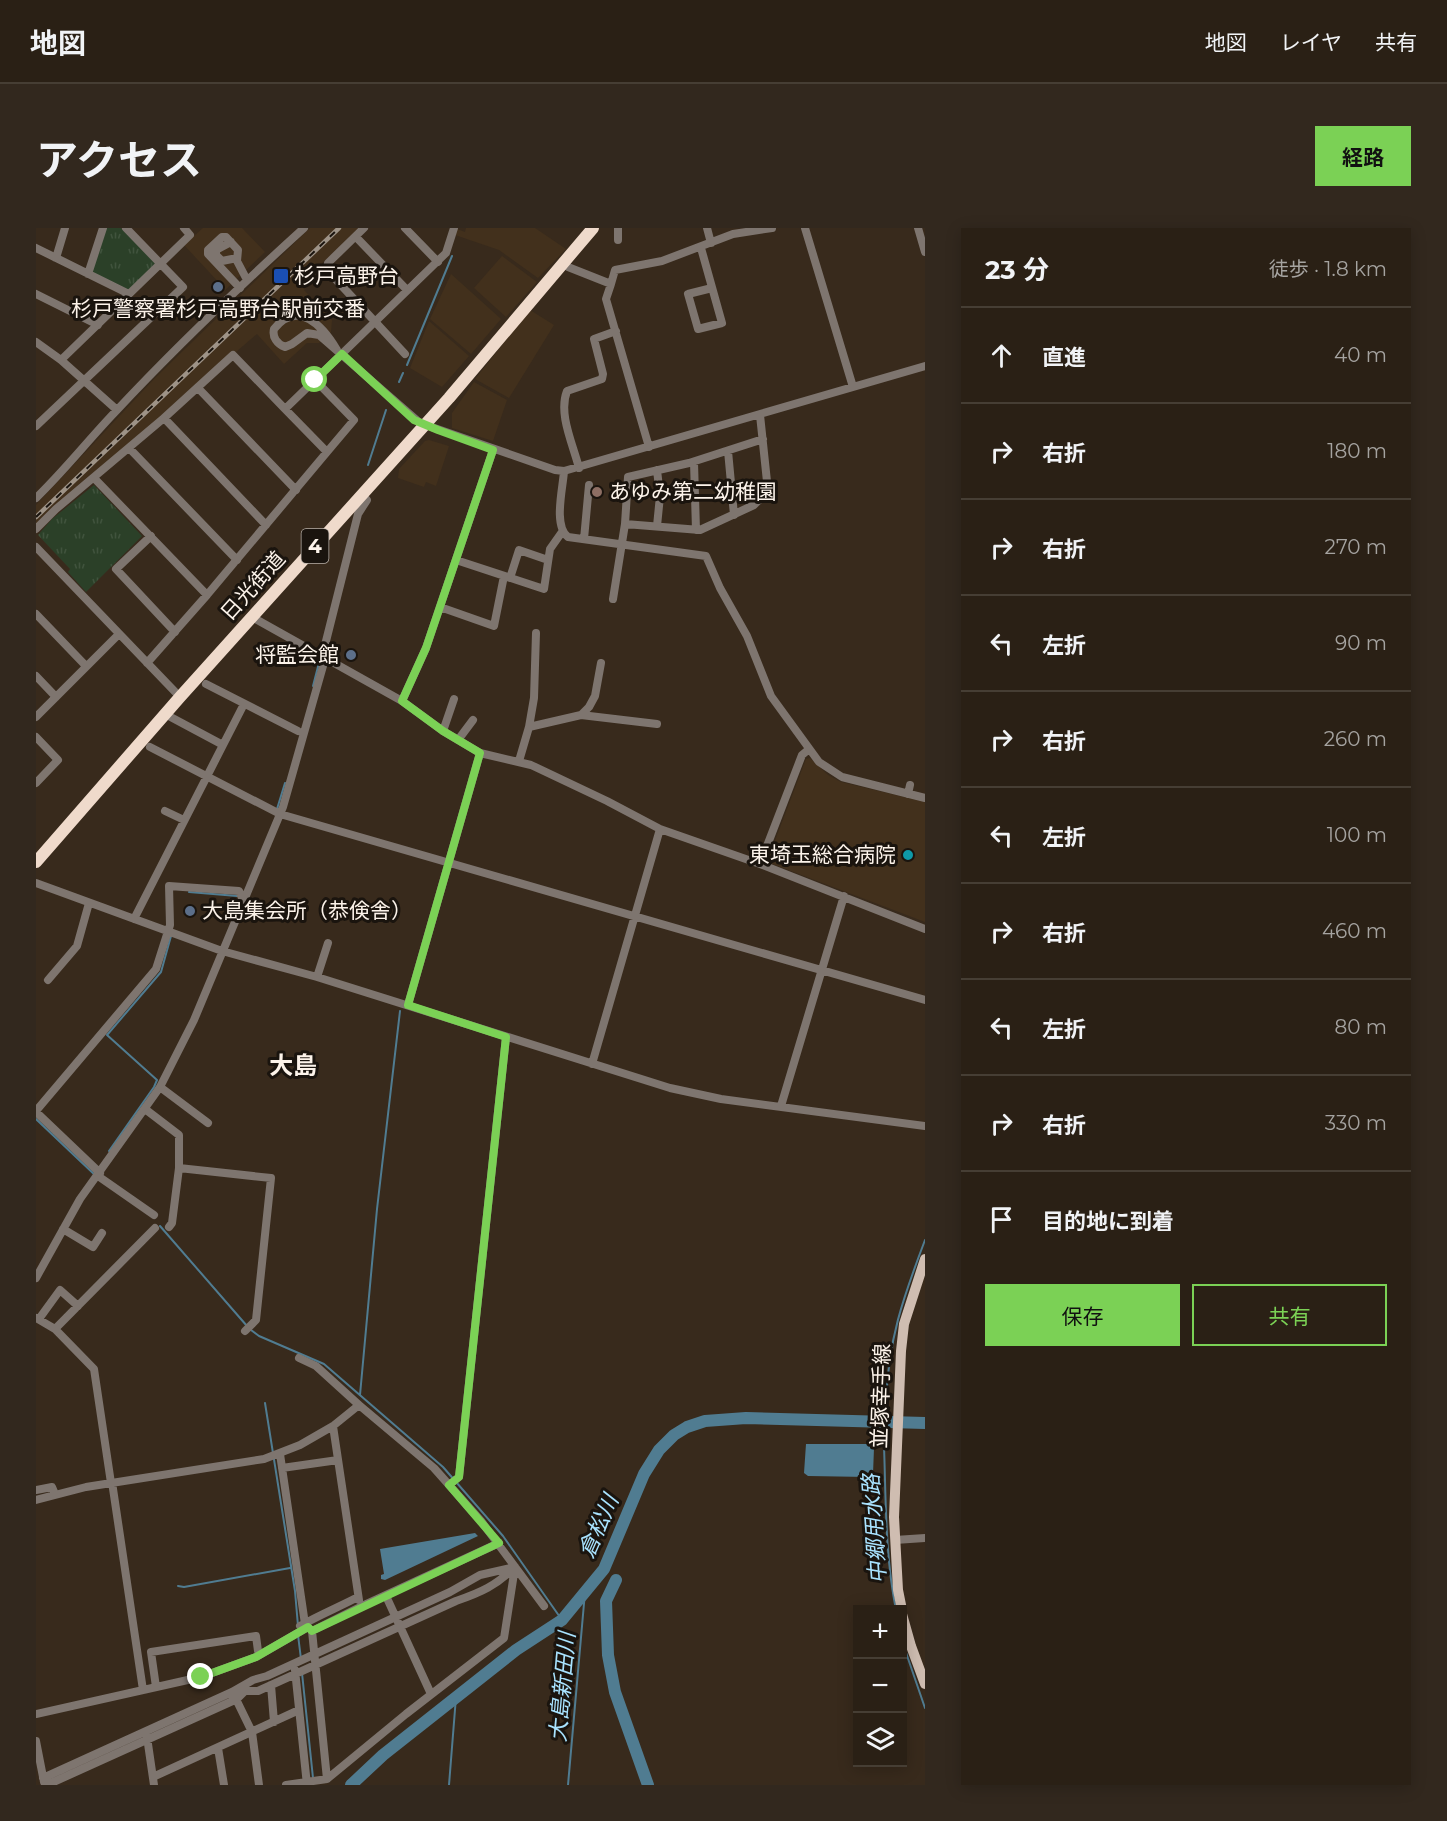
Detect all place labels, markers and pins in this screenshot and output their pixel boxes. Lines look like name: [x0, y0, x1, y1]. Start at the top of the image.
place label: 杉戸高野台: [294, 263, 399, 288]
marker: 杉戸高野台: [272, 267, 290, 285]
marker: 杉戸警察署杉戸高野台駅前交番: [211, 280, 225, 294]
place label: 杉戸警察署杉戸高野台駅前交番: [71, 296, 365, 321]
place label: あゆみ第二幼稚園: [609, 479, 777, 504]
marker: あゆみ第二幼稚園: [590, 485, 604, 499]
place label: 将監会館: [255, 642, 339, 667]
marker: 将監会館: [344, 648, 358, 662]
place label: 東埼玉総合病院: [749, 842, 896, 867]
marker: 東埼玉総合病院: [901, 848, 915, 862]
place label: 大島集会所（恭倹舎）: [202, 898, 412, 923]
marker: 大島集会所（恭倹舎）: [183, 904, 197, 918]

